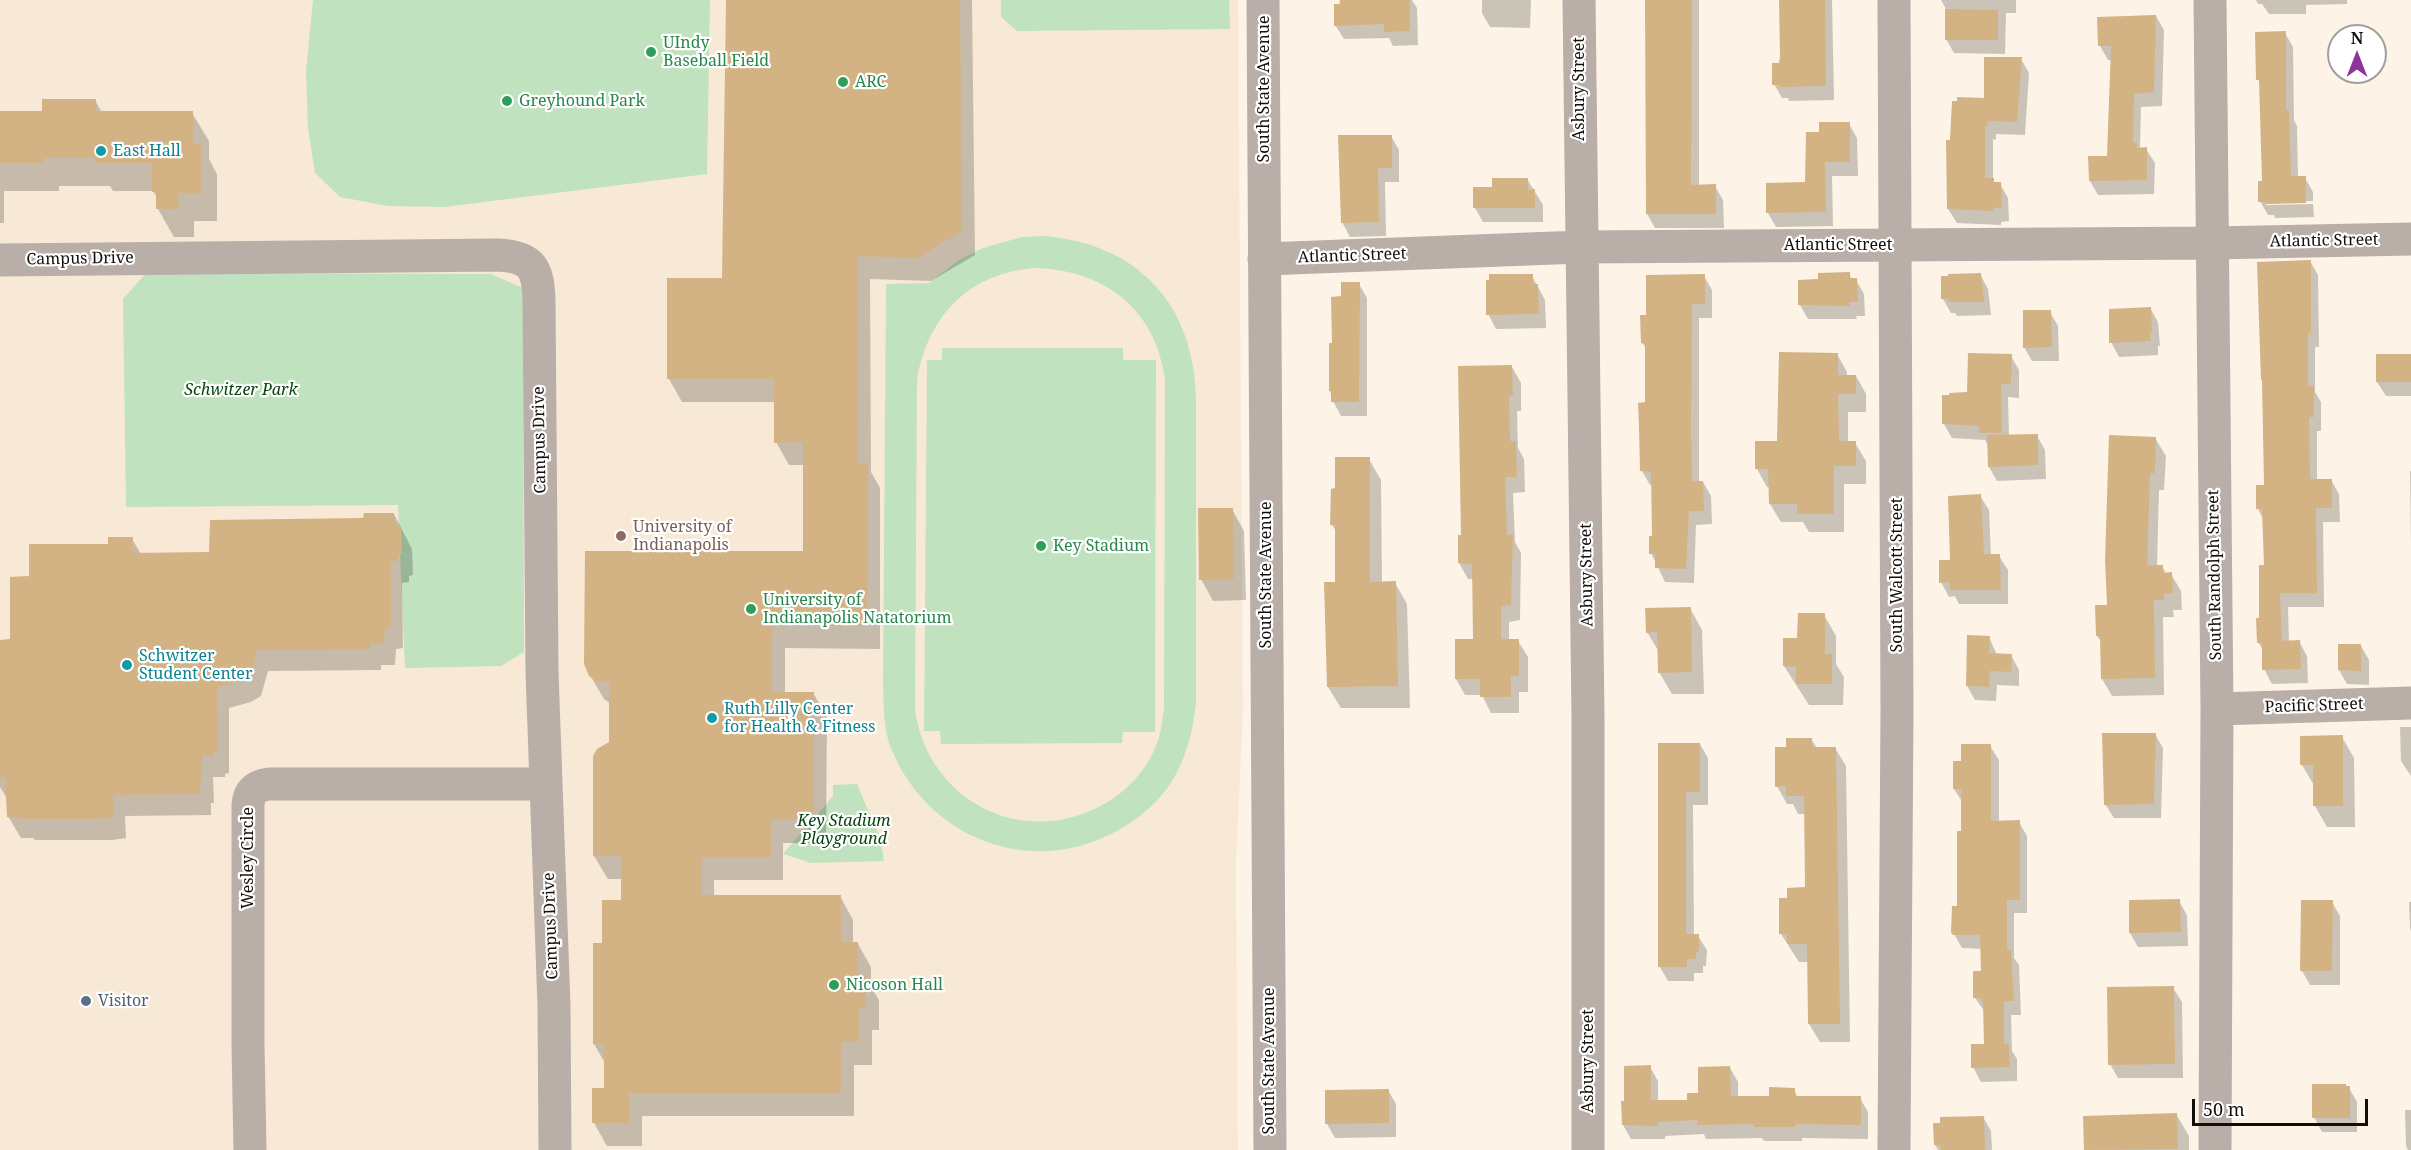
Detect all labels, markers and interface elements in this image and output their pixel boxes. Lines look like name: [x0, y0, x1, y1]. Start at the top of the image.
street label: South State Avenue: [1254, 16, 1274, 162]
north arrow: [2327, 24, 2387, 84]
text: N: [2351, 27, 2363, 49]
place label: UIndy Baseball Field: [663, 33, 769, 71]
street label: Asbury Street: [1569, 37, 1589, 141]
marker: UIndy Baseball Field: [644, 45, 658, 59]
place label: ARC: [855, 72, 886, 92]
marker: ARC: [836, 75, 850, 89]
place label: Greyhound Park: [519, 91, 645, 111]
marker: Greyhound Park: [500, 94, 514, 108]
place label: East Hall: [113, 141, 181, 161]
marker: East Hall: [94, 144, 108, 158]
street label: Atlantic Street: [2270, 230, 2378, 252]
street label: Atlantic Street: [1784, 235, 1892, 255]
street label: Atlantic Street: [1297, 245, 1407, 267]
street label: Campus Drive: [26, 248, 134, 270]
park label: Schwitzer Park: [184, 380, 298, 400]
street label: Campus Drive: [529, 386, 551, 494]
street label: South Randolph Street: [2204, 490, 2226, 660]
street label: South Walcott Street: [1887, 498, 1907, 652]
street label: South State Avenue: [1256, 502, 1276, 648]
place label: University of Indianapolis: [633, 517, 732, 555]
street label: Asbury Street: [1576, 523, 1598, 627]
marker: University of Indianapolis: [614, 529, 628, 543]
place label: Key Stadium: [1053, 536, 1149, 556]
marker: Key Stadium: [1034, 539, 1048, 553]
place label: University of Indianapolis Natatorium: [763, 590, 952, 628]
marker: University of Indianapolis Natatorium: [744, 602, 758, 616]
place label: Schwitzer Student Center: [139, 646, 252, 684]
marker: Schwitzer Student Center: [120, 658, 134, 672]
street label: Pacific Street: [2264, 695, 2364, 717]
place label: Ruth Lilly Center for Health & Fitness: [724, 699, 876, 737]
marker: Ruth Lilly Center for Health & Fitness: [705, 711, 719, 725]
street label: Wesley Circle: [238, 807, 258, 909]
park label: Key Stadium Playground: [797, 811, 891, 849]
street label: Campus Drive: [540, 872, 562, 980]
place label: Nicoson Hall: [846, 975, 943, 995]
marker: Nicoson Hall: [827, 978, 841, 992]
street label: South State Avenue: [1259, 988, 1279, 1134]
place label: Visitor: [98, 991, 149, 1011]
marker: Visitor: [79, 994, 93, 1008]
street label: Asbury Street: [1578, 1009, 1598, 1113]
scale bar: [2195, 1087, 2370, 1125]
text: 50 m: [2203, 1097, 2245, 1121]

